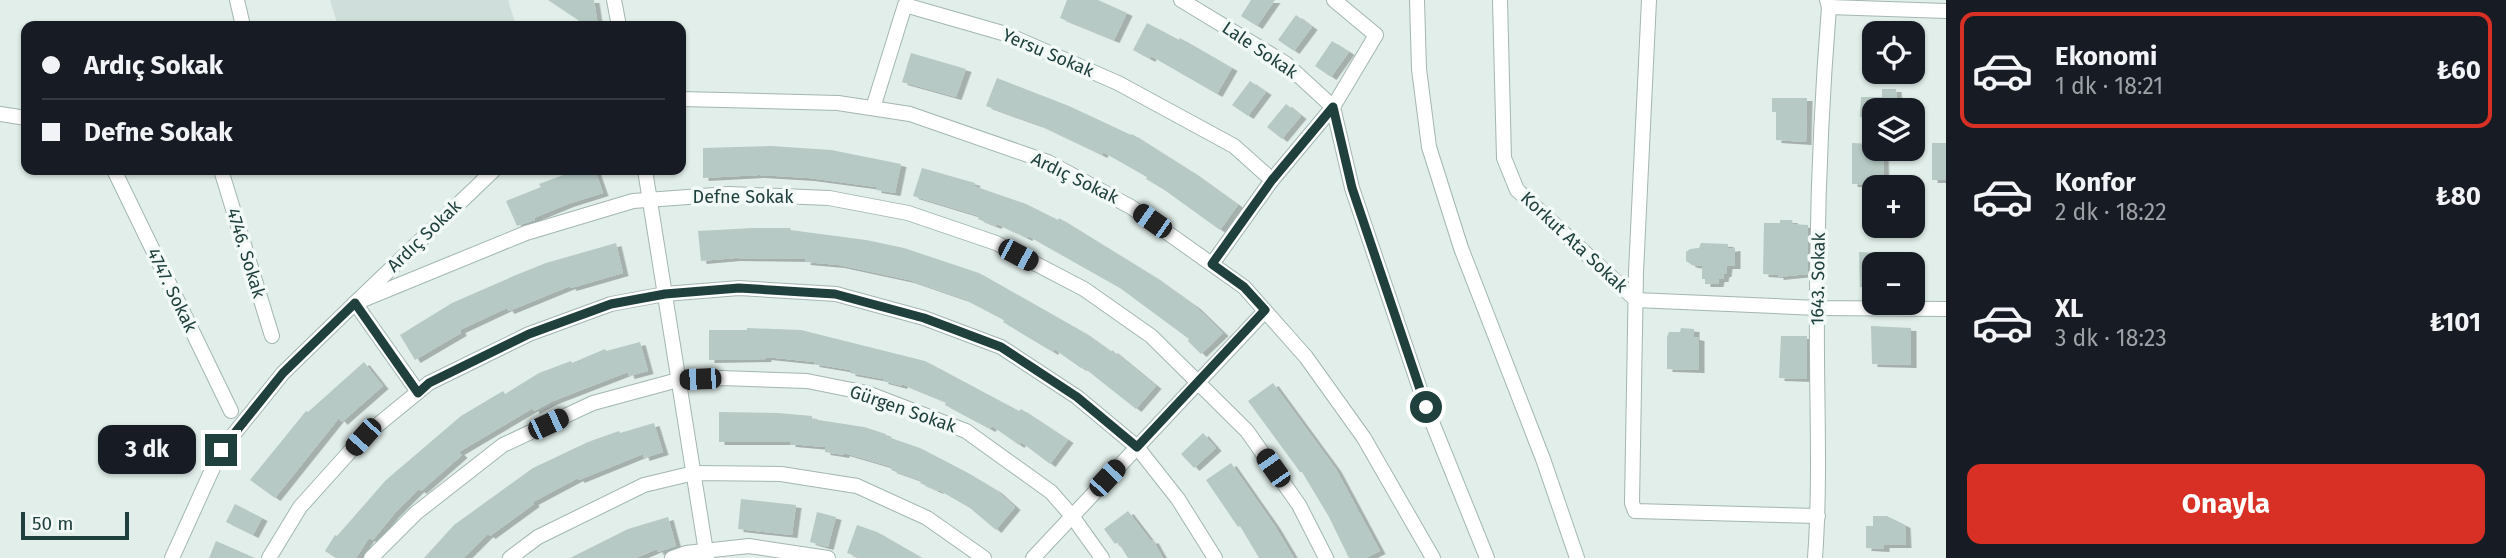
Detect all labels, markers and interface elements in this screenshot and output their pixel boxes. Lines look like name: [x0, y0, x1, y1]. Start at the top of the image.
street label: Lale Sokak: [1218, 17, 1303, 84]
map controls: [1862, 21, 1925, 315]
button: locate: [1862, 21, 1925, 84]
street label: Yersu Sokak: [999, 24, 1098, 82]
icon: car: [1971, 39, 2034, 102]
text: Ekonomi: [2055, 41, 2157, 72]
text: Ardıç Sokak: [84, 50, 223, 81]
text: ₺60: [2436, 55, 2481, 86]
text: 1 dk · 18:21: [2055, 72, 2163, 100]
button: layers: [1862, 98, 1925, 161]
text: Defne Sokak: [84, 117, 233, 148]
street label: Ardıç Sokak: [1028, 147, 1123, 209]
icon: car: [1971, 165, 2034, 228]
text: Konfor: [2055, 167, 2136, 198]
button: +: [1862, 175, 1925, 238]
text: ₺80: [2436, 181, 2481, 212]
street label: Defne Sokak: [693, 186, 794, 208]
street label: Korkut Ata Sokak: [1516, 187, 1633, 298]
street label: Ardıç Sokak: [382, 195, 466, 277]
text: 2 dk · 18:22: [2055, 198, 2167, 226]
car: [1129, 200, 1176, 242]
street label: 4746. Sokak: [222, 205, 270, 301]
street label: 1643. Sokak: [1806, 232, 1830, 326]
car: [995, 236, 1042, 274]
street label: 4747. Sokak: [142, 244, 202, 336]
button: −: [1862, 252, 1925, 315]
icon: car: [1971, 291, 2034, 354]
text: XL: [2055, 293, 2083, 324]
text: ₺101: [2430, 307, 2481, 338]
text: 3 dk · 18:23: [2055, 324, 2167, 352]
car: [679, 368, 722, 390]
street label: Gürgen Sokak: [847, 381, 960, 438]
route start: [1410, 391, 1442, 423]
car: [525, 406, 572, 442]
car: [342, 414, 385, 460]
callout: 3 dk: [99, 426, 196, 475]
route end: [205, 434, 237, 466]
text: 3 dk: [125, 435, 169, 463]
car: [1253, 445, 1294, 491]
car: [1085, 455, 1130, 501]
button: Onayla: [1967, 464, 2485, 544]
scale bar: [21, 509, 130, 541]
text: 50 m: [32, 512, 73, 535]

